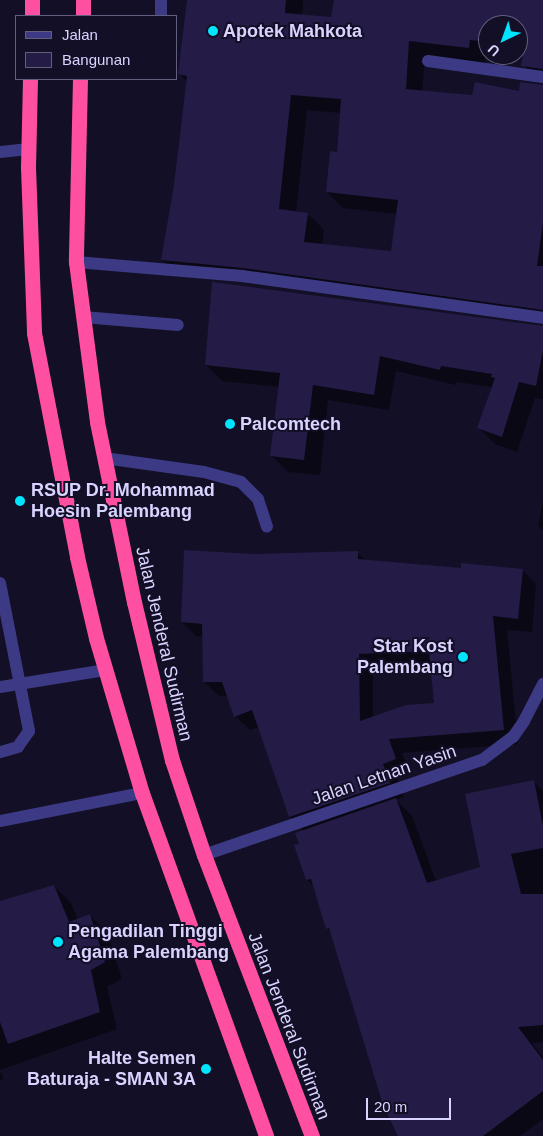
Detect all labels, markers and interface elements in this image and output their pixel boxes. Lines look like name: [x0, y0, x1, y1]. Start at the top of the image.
legend: [15, 15, 178, 80]
north arrow: [478, 15, 528, 65]
place label: Apotek Mahkota: [223, 20, 362, 42]
marker: Apotek Mahkota: [207, 25, 219, 37]
text: Jalan: [62, 26, 98, 43]
text: U: [485, 41, 503, 60]
text: Bangunan: [62, 51, 130, 68]
place label: Palcomtech: [240, 413, 341, 435]
marker: Palcomtech: [224, 418, 236, 430]
place label: RSUP Dr. Mohammad Hoesin Palembang: [31, 480, 215, 522]
marker: RSUP Dr. Mohammad Hoesin Palembang: [13, 494, 27, 508]
street label: Jalan Jenderal Sudirman: [131, 545, 197, 743]
place label: Star Kost Palembang: [357, 636, 453, 679]
marker: Star Kost Palembang: [457, 651, 469, 663]
street label: Jalan Letnan Yasin: [309, 740, 459, 810]
place label: Pengadilan Tinggi Agama Palembang: [68, 921, 229, 964]
street label: Jalan Jenderal Sudirman: [243, 929, 335, 1123]
marker: Pengadilan Tinggi Agama Palembang: [52, 936, 64, 948]
place label: Halte Semen Baturaja - SMAN 3A: [27, 1048, 196, 1090]
marker: Halte Semen Baturaja - SMAN 3A: [200, 1063, 212, 1075]
scale bar: [368, 1088, 453, 1120]
text: 20 m: [374, 1098, 407, 1115]

